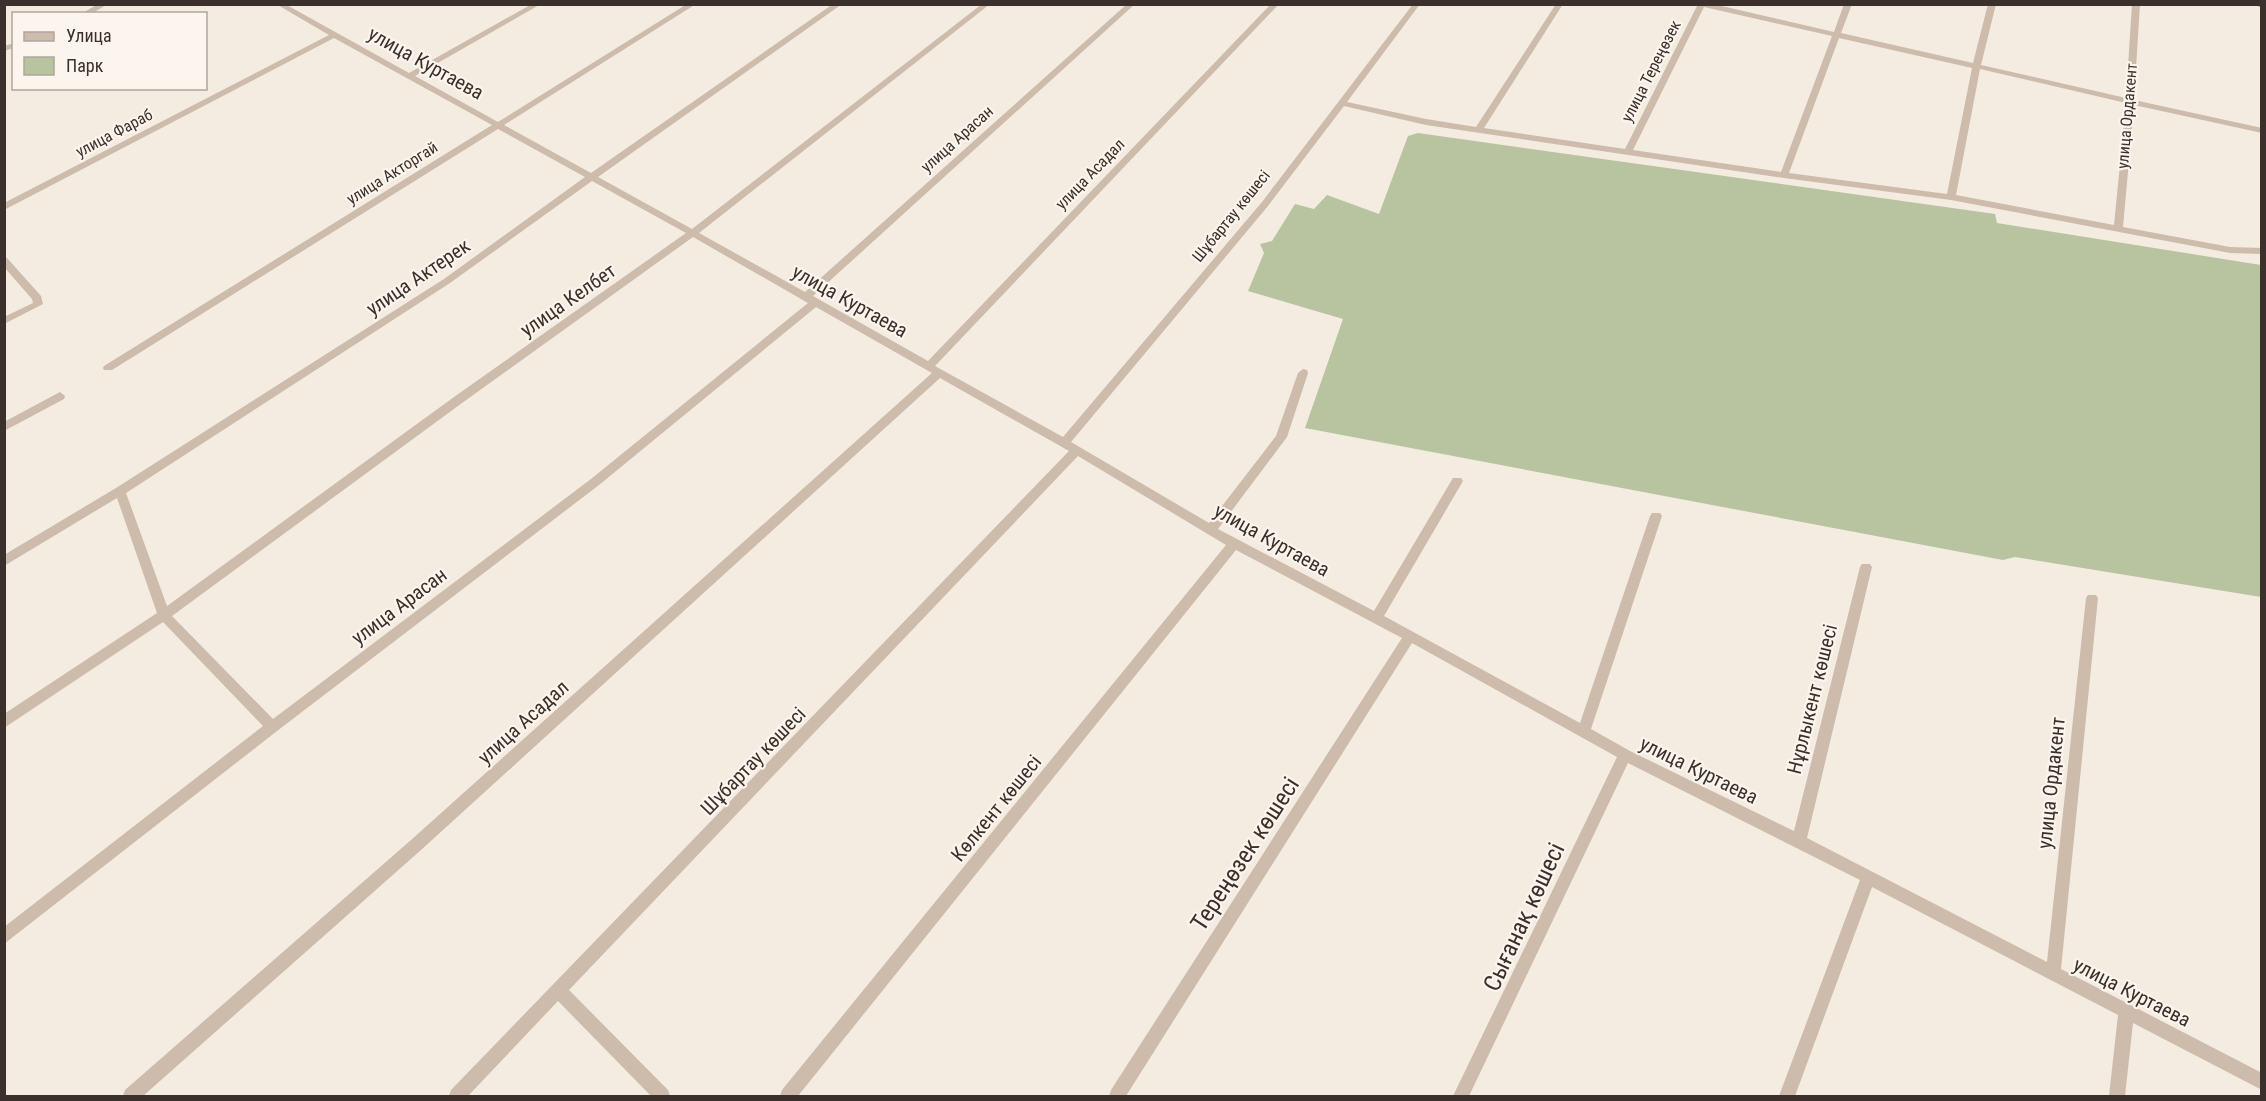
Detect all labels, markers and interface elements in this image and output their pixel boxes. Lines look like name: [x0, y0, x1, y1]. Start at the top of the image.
legend: [12, 12, 207, 90]
street label: улица Тереңөзек: [1617, 17, 1685, 125]
street label: улица Куртаева: [364, 21, 488, 105]
text: Улица: [66, 25, 112, 46]
text: Парк: [66, 55, 104, 76]
street label: улица Ордакент: [2113, 62, 2141, 170]
street label: улица Арасан: [917, 102, 997, 176]
street label: улица Фараб: [72, 105, 156, 161]
street label: улица Асадал: [1052, 135, 1128, 213]
street label: улица Акторгай: [343, 138, 441, 208]
street label: Шұбартау көшесі: [1188, 166, 1274, 266]
street label: улица Актерек: [362, 233, 475, 321]
street label: улица Келбет: [516, 258, 620, 342]
street label: улица Куртаева: [788, 259, 912, 343]
street label: улица Куртаева: [1210, 498, 1334, 582]
street label: улица Арасан: [347, 562, 451, 650]
street label: Нұрлыкент көшесі: [1782, 622, 1842, 776]
street label: улица Асадал: [473, 675, 573, 769]
street label: Шұбартау көшесі: [695, 702, 811, 820]
street label: улица Ордакент: [2032, 716, 2070, 850]
street label: улица Куртаева: [1636, 731, 1762, 809]
street label: Көлкент көшесі: [946, 750, 1046, 866]
street label: Тереңөзек көшесі: [1185, 772, 1305, 936]
street label: Сығанақ көшесі: [1477, 838, 1571, 996]
street label: улица Куртаева: [2069, 952, 2195, 1032]

